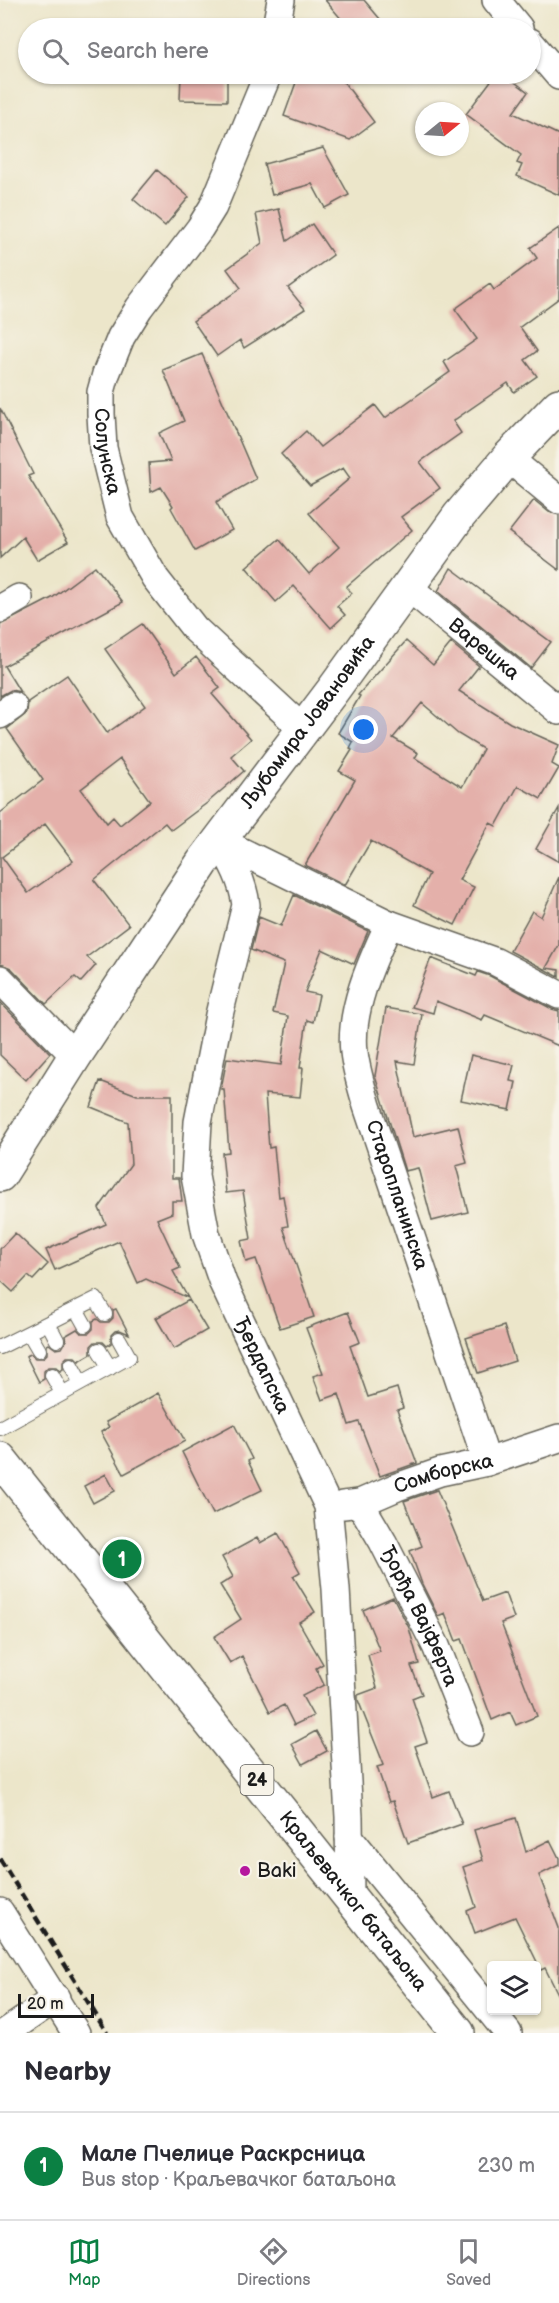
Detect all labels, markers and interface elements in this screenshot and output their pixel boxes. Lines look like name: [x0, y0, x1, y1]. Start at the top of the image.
search box: [18, 18, 541, 84]
icon: search: [39, 35, 72, 68]
text: Search here: [87, 38, 209, 65]
north arrow: [415, 102, 469, 156]
street label: Солунска: [89, 407, 126, 497]
street label: Варешка: [443, 613, 524, 685]
street label: Љубомира Јовановића: [235, 631, 380, 814]
your location: [349, 715, 378, 744]
street label: Старопланинска: [361, 1117, 433, 1273]
street label: Ђердапска: [229, 1313, 295, 1418]
street label: Сомборска: [391, 1449, 495, 1499]
pin: 1: [102, 1536, 142, 1582]
street label: Ђорђа Вајферта: [375, 1542, 463, 1690]
road number: 24: [240, 1765, 274, 1795]
street label: Краљевачког батаљона: [274, 1806, 432, 1996]
place label: Baki: [257, 1859, 297, 1883]
marker: Baki: [238, 1864, 252, 1878]
map controls: [487, 1961, 541, 2015]
button: layers: [487, 1961, 541, 2015]
scale bar: [18, 1991, 94, 2018]
text: 20 m: [27, 1995, 63, 2014]
text: Nearby: [24, 2057, 111, 2088]
text: Мале Пчелице Раскрсница: [81, 2141, 365, 2168]
text: 1: [39, 2154, 48, 2178]
text: 230 m: [478, 2154, 535, 2178]
text: Bus stop · Краљевачког батаљона: [81, 2168, 396, 2192]
tab: Map: [68, 2235, 101, 2290]
tab: Directions: [237, 2235, 310, 2290]
tab: Saved: [446, 2235, 491, 2290]

